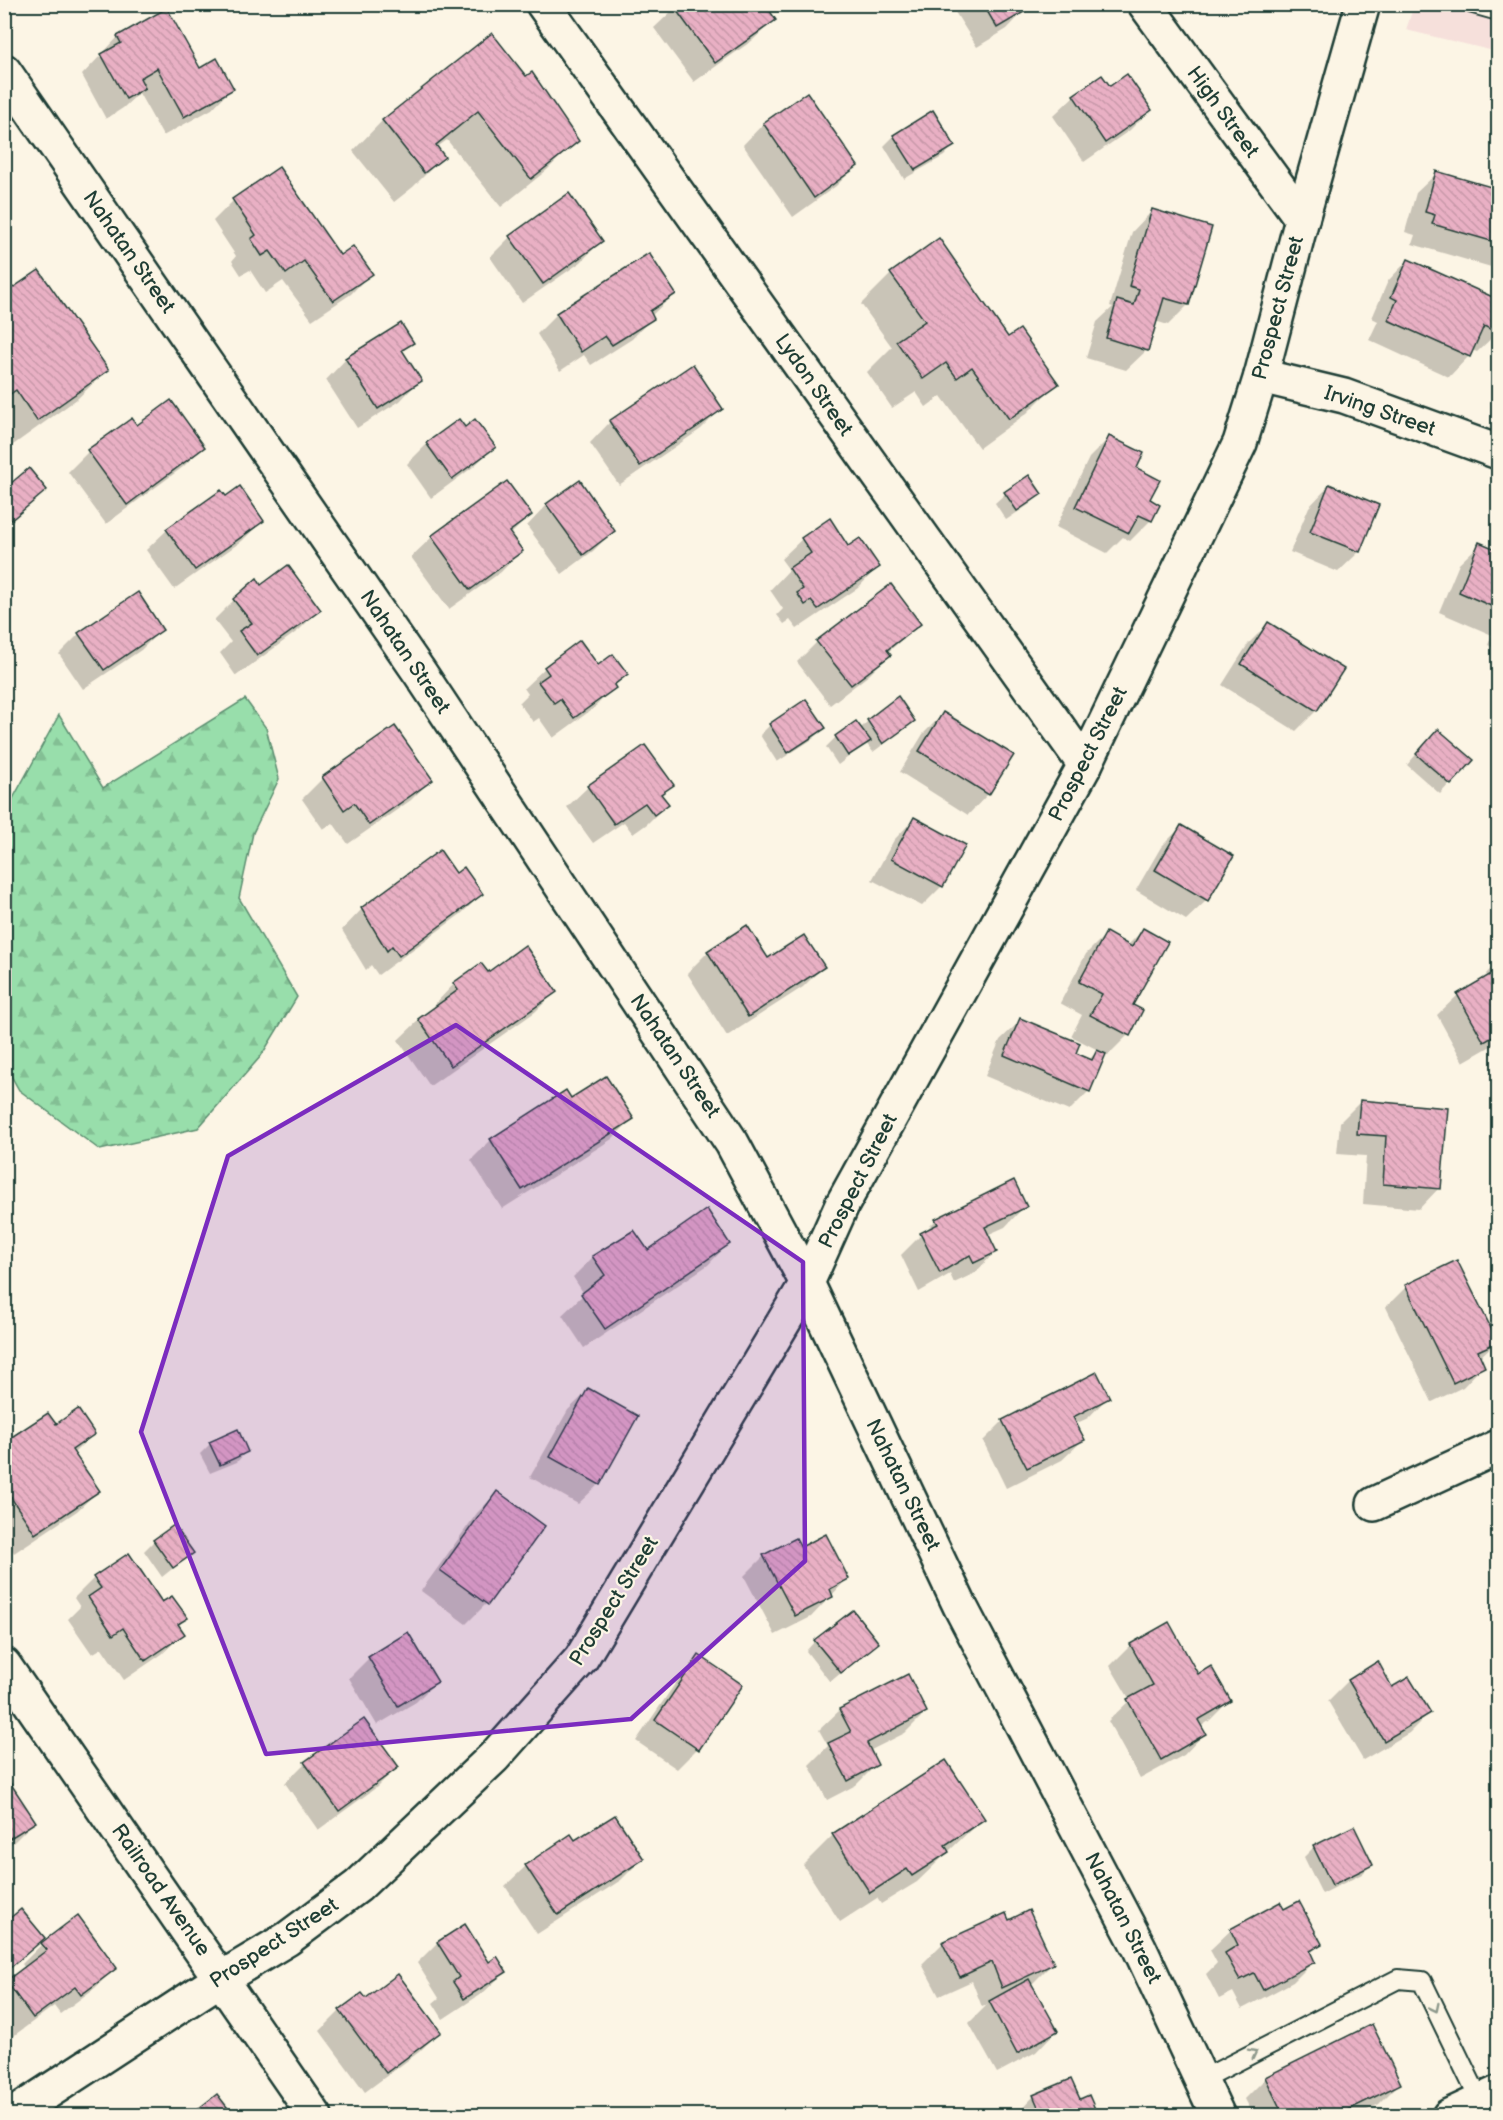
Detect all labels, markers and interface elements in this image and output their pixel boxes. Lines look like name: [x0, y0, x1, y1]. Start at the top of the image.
street label: High Street: [1181, 61, 1265, 163]
street label: Nahatan Street: [78, 186, 181, 318]
street label: Prospect Street: [1247, 233, 1309, 383]
street label: Lydon Street: [770, 329, 859, 441]
street label: Irving Street: [1321, 380, 1439, 442]
street label: Nahatan Street: [354, 585, 456, 719]
street label: Prospect Street: [1043, 682, 1133, 826]
street label: Nahatan Street: [624, 989, 726, 1123]
street label: Prospect Street: [813, 1109, 903, 1253]
street label: Nahatan Street: [860, 1415, 946, 1556]
street label: Prospect Street: [564, 1531, 664, 1670]
street label: Railroad Avenue: [106, 1819, 216, 1961]
street label: Nahatan Street: [1079, 1848, 1167, 1988]
street label: Prospect Street: [205, 1892, 343, 1994]
one-way arrow: [1427, 2001, 1439, 2012]
one-way arrow: [1247, 2049, 1257, 2060]

